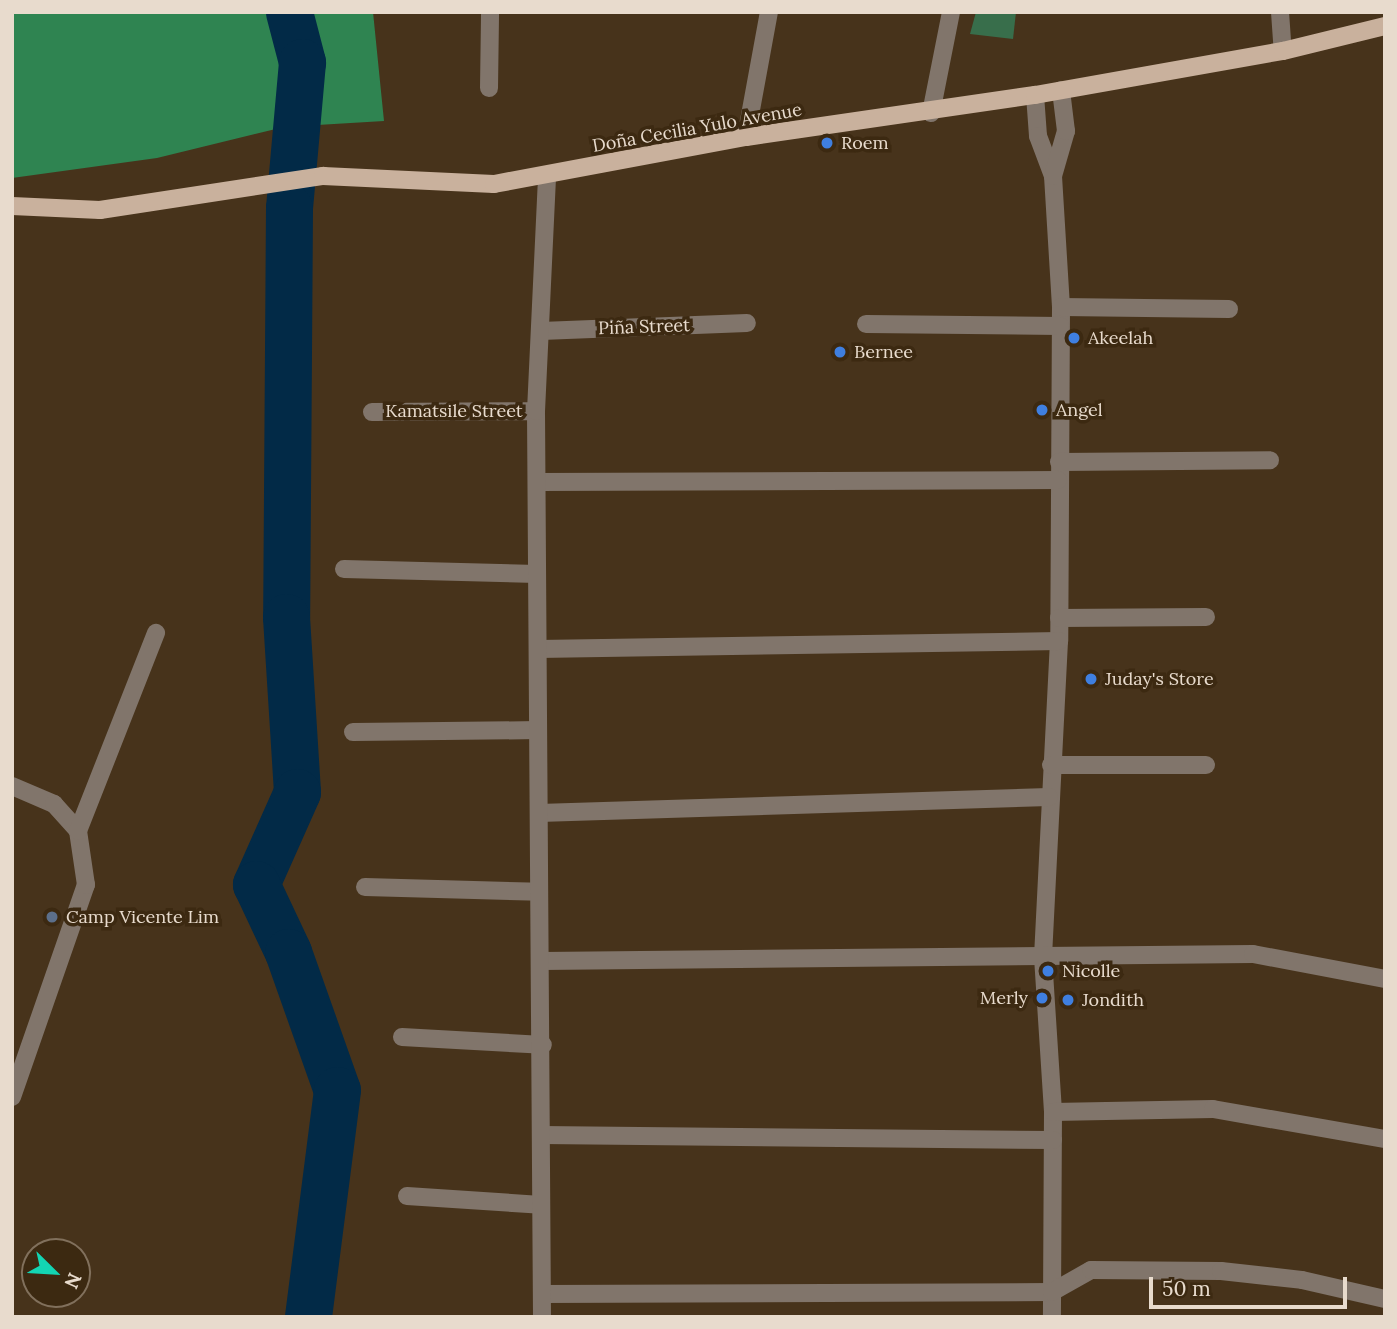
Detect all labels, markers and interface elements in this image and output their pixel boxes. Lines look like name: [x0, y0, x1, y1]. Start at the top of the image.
street label: Doña Cecilia Yulo Avenue: [591, 99, 803, 157]
place label: Roem: [841, 132, 889, 154]
marker: Roem: [819, 135, 835, 151]
street label: Piña Street: [598, 315, 690, 339]
place label: Akeelah: [1088, 327, 1153, 349]
marker: Akeelah: [1066, 330, 1082, 346]
place label: Bernee: [854, 341, 913, 363]
marker: Bernee: [832, 344, 848, 360]
place label: Angel: [1056, 399, 1103, 421]
street label: Kamatsile Street: [385, 400, 523, 422]
marker: Angel: [1034, 402, 1050, 418]
place label: Juday's Store: [1105, 668, 1214, 690]
marker: Juday's Store: [1083, 671, 1099, 687]
place label: Camp Vicente Lim: [66, 906, 219, 928]
marker: Camp Vicente Lim: [44, 909, 60, 925]
place label: Nicolle: [1062, 960, 1120, 982]
marker: Nicolle: [1040, 963, 1056, 979]
place label: Merly: [980, 987, 1028, 1009]
place label: Jondith: [1082, 989, 1144, 1011]
marker: Merly: [1034, 990, 1050, 1006]
marker: Jondith: [1060, 992, 1076, 1008]
north arrow: [21, 1238, 91, 1308]
scale bar: [1152, 1262, 1350, 1306]
text: N: [59, 1269, 87, 1292]
text: 50 m: [1162, 1275, 1211, 1302]

